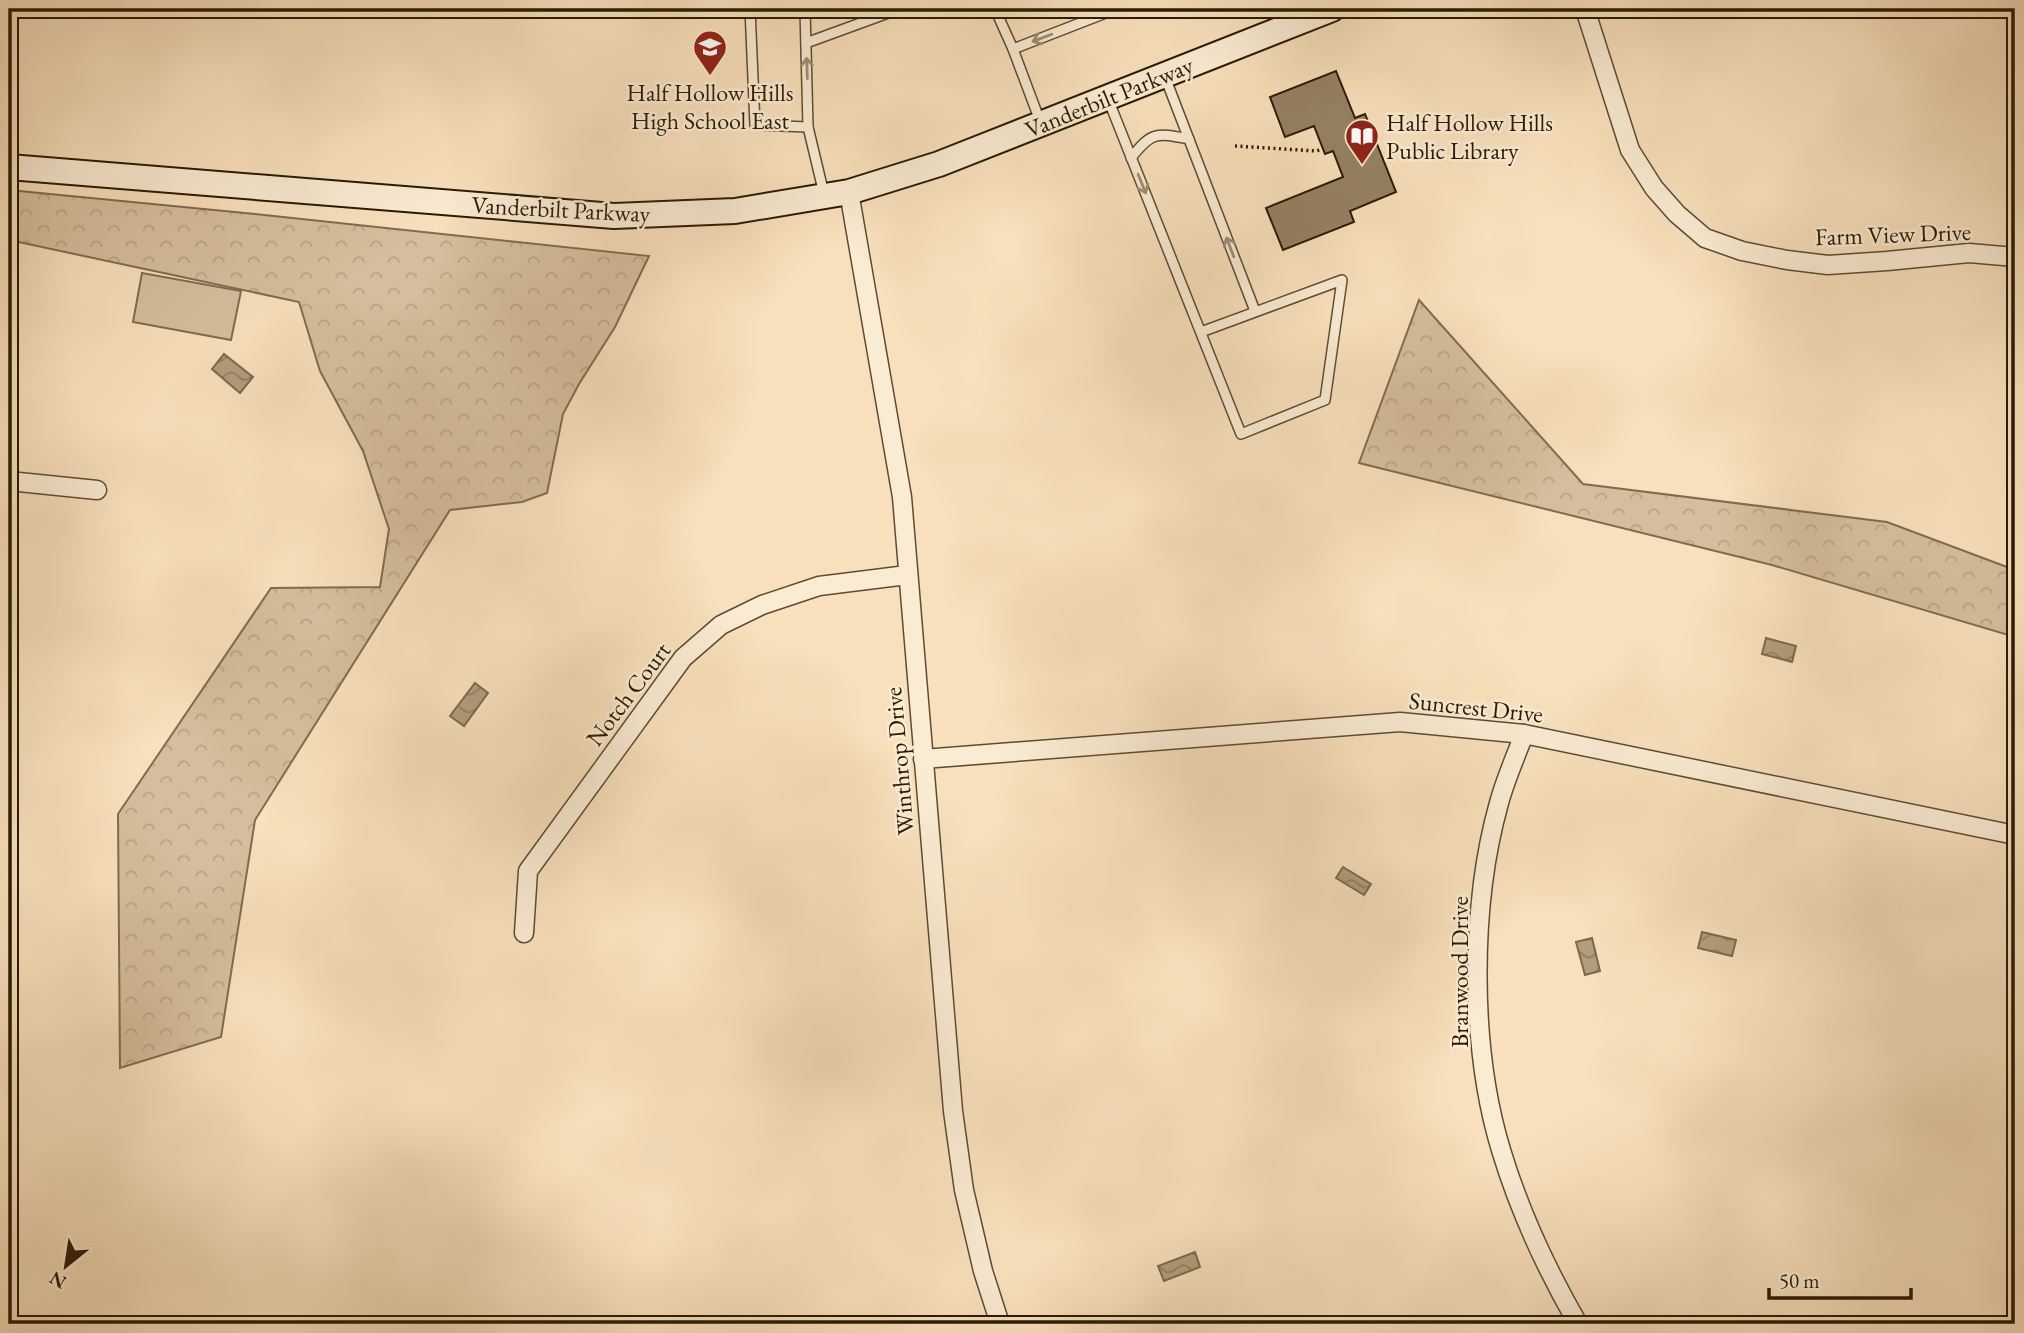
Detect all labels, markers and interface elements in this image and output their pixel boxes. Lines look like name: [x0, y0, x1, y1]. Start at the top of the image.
school or university icon: Half Hollow Hills High School East: [691, 28, 729, 77]
one-way arrow: [1031, 32, 1053, 45]
street label: Vanderbilt Parkway: [1020, 49, 1198, 145]
one-way arrow: [800, 57, 813, 80]
place label: Half Hollow Hills High School East: [626, 77, 794, 136]
place label: Half Hollow Hills Public Library: [1386, 107, 1553, 166]
library icon: Half Hollow Hills Public Library: [1343, 117, 1381, 166]
one-way arrow: [1136, 172, 1149, 194]
street label: Vanderbilt Parkway: [471, 189, 652, 229]
street label: Farm View Drive: [1814, 216, 1972, 252]
one-way arrow: [1223, 237, 1235, 259]
street label: Notch Court: [579, 635, 678, 752]
street label: Suncrest Drive: [1407, 685, 1545, 729]
street label: Winthrop Drive: [877, 686, 921, 836]
street label: Branwood Drive: [1444, 896, 1475, 1048]
north arrow: [32, 1232, 102, 1302]
scale bar: [1769, 1256, 1910, 1300]
text: N: [44, 1265, 71, 1295]
text: 50 m: [1779, 1267, 1820, 1294]

